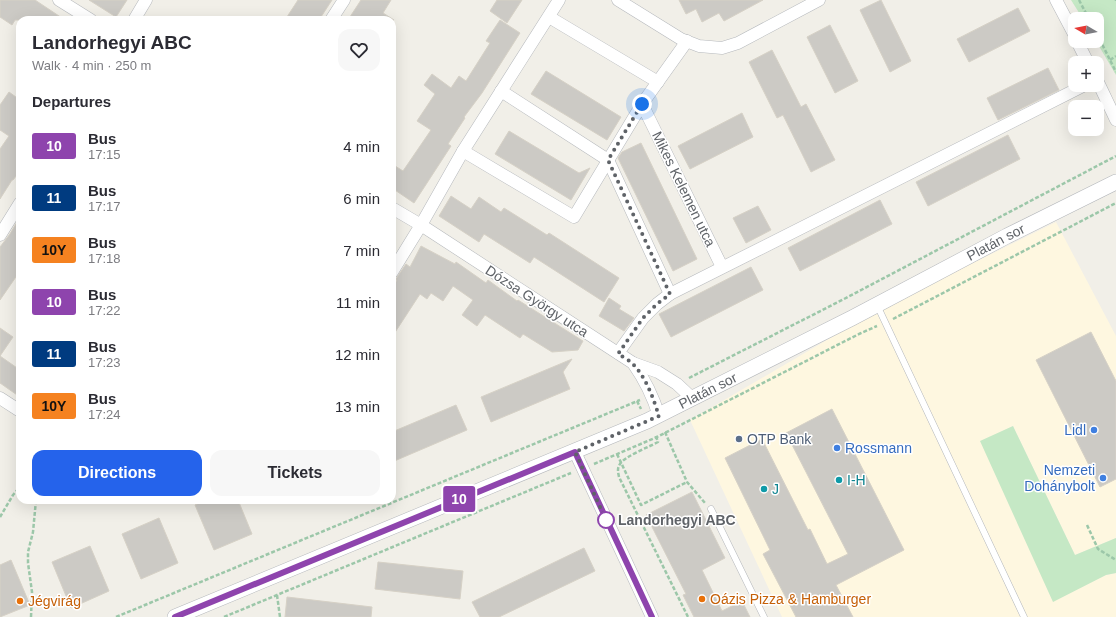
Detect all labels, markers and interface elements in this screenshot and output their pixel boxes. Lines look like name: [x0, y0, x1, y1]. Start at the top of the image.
north arrow: [1068, 12, 1104, 48]
map controls: [1068, 12, 1104, 136]
button: heart: [338, 29, 380, 71]
text: Landorhegyi ABC: [32, 32, 192, 53]
button: +: [1068, 56, 1104, 92]
text: Walk · 4 min · 250 m: [32, 58, 151, 73]
text: Departures: [32, 93, 111, 110]
your location: [632, 94, 652, 114]
button: −: [1068, 100, 1104, 136]
street label: Mikes Kelemen utca: [649, 129, 719, 249]
text: Bus: [88, 130, 116, 147]
text: 10: [46, 138, 62, 154]
text: 4 min: [343, 138, 380, 155]
text: 17:15: [88, 147, 121, 162]
text: Bus: [88, 182, 116, 199]
text: 11: [47, 190, 61, 206]
text: 6 min: [343, 190, 380, 207]
text: 17:17: [88, 199, 121, 214]
street label: Platán sor: [964, 220, 1028, 264]
text: Bus: [88, 234, 116, 251]
text: 10Y: [42, 242, 66, 258]
text: 7 min: [343, 242, 380, 259]
text: 17:18: [88, 251, 121, 266]
street label: Dózsa György utca: [483, 262, 591, 340]
text: Bus: [88, 286, 116, 303]
text: 10: [46, 294, 62, 310]
text: 11 min: [336, 294, 380, 311]
text: 17:22: [88, 303, 121, 318]
text: Bus: [88, 338, 116, 355]
text: 11: [47, 346, 61, 362]
text: 12 min: [335, 346, 380, 363]
text: 17:23: [88, 355, 121, 370]
street label: Platán sor: [676, 369, 740, 412]
text: Bus: [88, 390, 116, 407]
text: 10Y: [42, 398, 66, 414]
text: 13 min: [335, 398, 380, 415]
text: 17:24: [88, 407, 121, 422]
place label: Lidl: [1064, 422, 1086, 438]
marker: Lidl: [1089, 425, 1099, 435]
place label: OTP Bank: [747, 431, 812, 447]
marker: OTP Bank: [734, 434, 744, 444]
place label: Rossmann: [845, 440, 912, 456]
marker: Rossmann: [832, 443, 842, 453]
button: Directions: [32, 450, 202, 496]
button: Tickets: [210, 450, 380, 496]
place label: Nemzeti Dohánybolt: [1024, 462, 1095, 494]
place label: I-H: [847, 472, 866, 488]
marker: Nemzeti Dohánybolt: [1098, 473, 1108, 483]
marker: I-H: [834, 475, 844, 485]
place label: J: [772, 481, 779, 497]
marker: J: [759, 484, 769, 494]
line badge: 10: [441, 486, 477, 512]
text: 10: [451, 491, 467, 507]
marker: Landorhegyi ABC: [597, 511, 615, 529]
place label: Landorhegyi ABC: [618, 512, 736, 528]
place label: Oázis Pizza & Hamburger: [710, 591, 871, 607]
place label: Jégvirág: [28, 593, 81, 609]
marker: Oázis Pizza & Hamburger: [697, 594, 707, 604]
marker: Jégvirág: [15, 596, 25, 606]

